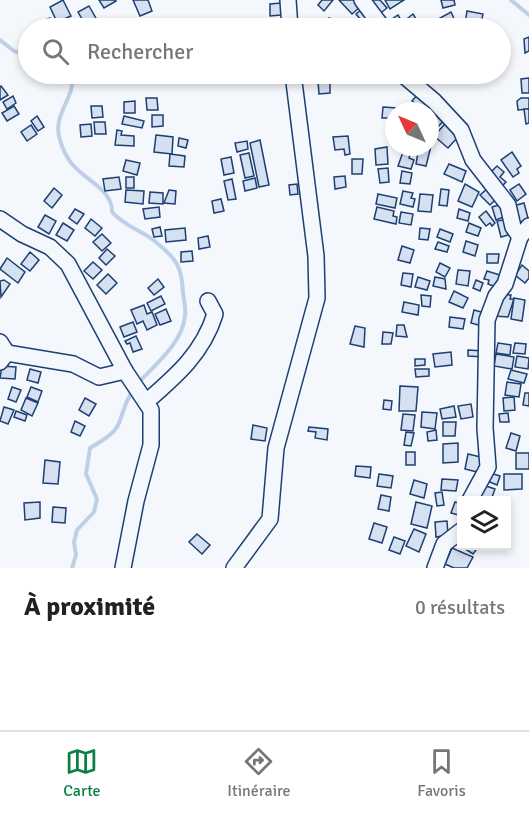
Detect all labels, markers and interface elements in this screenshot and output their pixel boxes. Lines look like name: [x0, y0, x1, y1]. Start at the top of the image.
search box: [18, 18, 511, 84]
icon: search: [39, 35, 72, 68]
text: Rechercher: [87, 38, 193, 65]
north arrow: [385, 102, 439, 156]
map controls: [457, 496, 511, 550]
button: layers: [457, 496, 511, 550]
text: À proximité: [24, 591, 155, 623]
text: 0 résultats: [415, 595, 505, 620]
tab: Carte: [63, 745, 101, 801]
tab: Itinéraire: [227, 745, 291, 801]
tab: Favoris: [417, 745, 466, 801]

